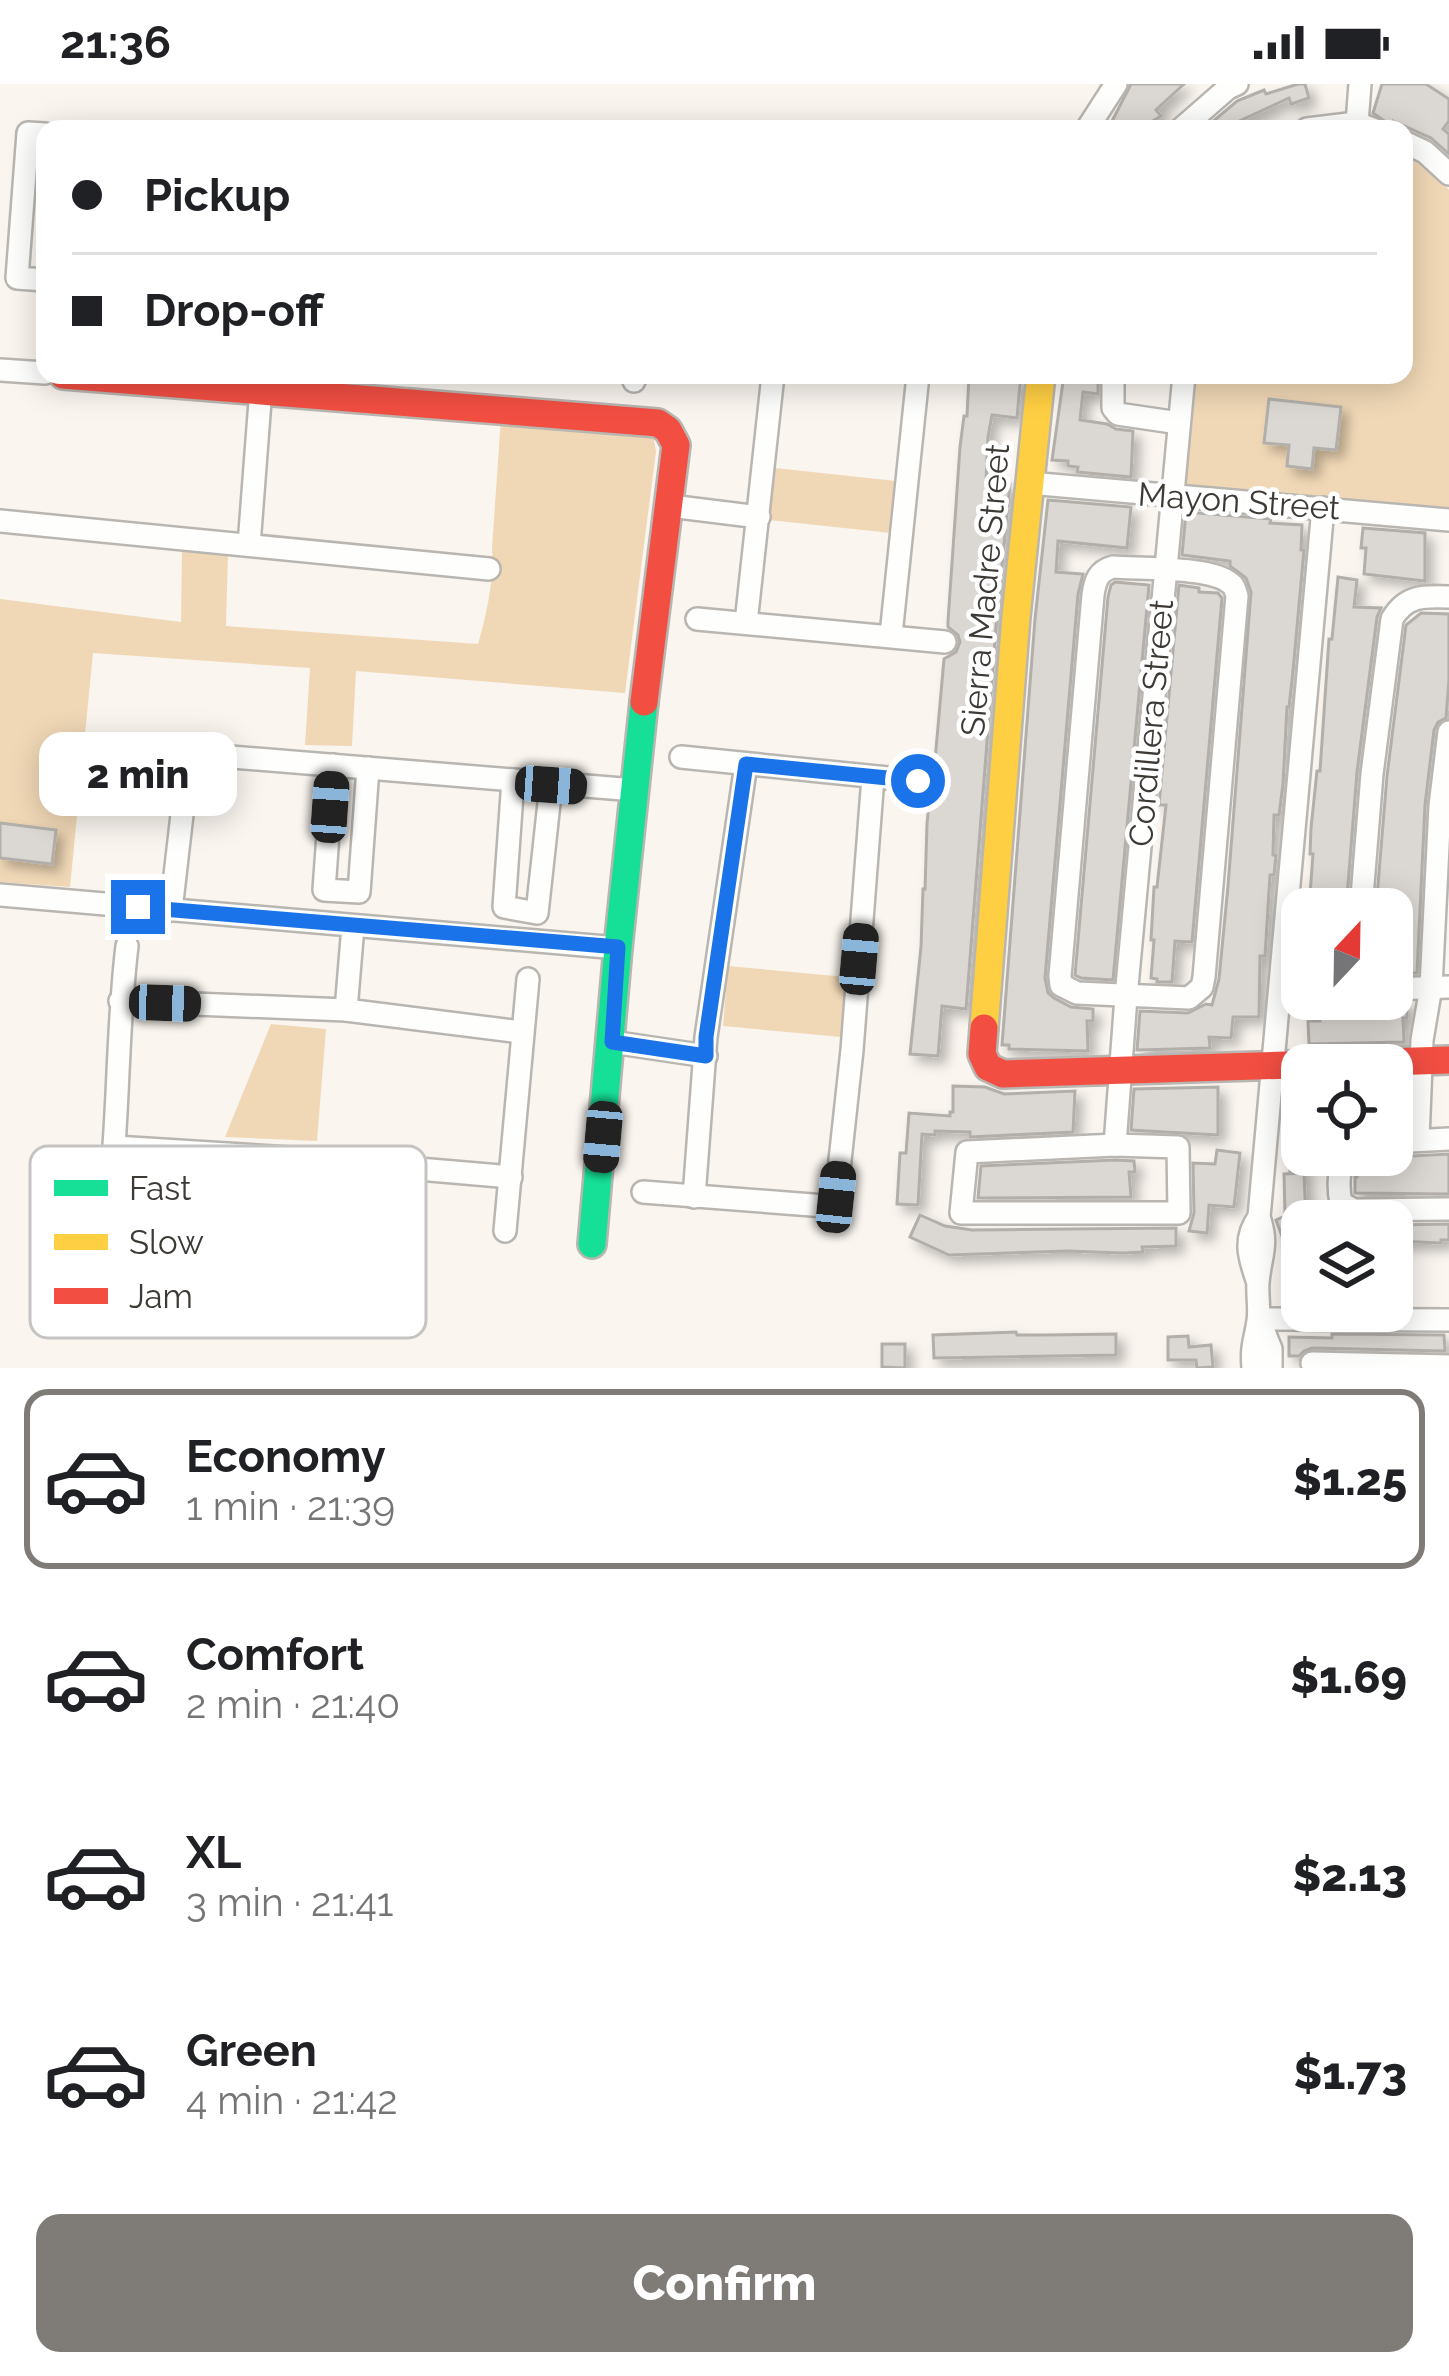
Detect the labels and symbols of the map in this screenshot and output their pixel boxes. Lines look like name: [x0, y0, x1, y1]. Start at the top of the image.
street label: Sierra Madre Street: [953, 442, 1017, 738]
street label: Mayon Street: [1137, 474, 1341, 528]
street label: Cordillera Street: [1121, 598, 1181, 848]
callout: 2 min: [39, 733, 237, 817]
route start: [891, 754, 945, 808]
car: [514, 765, 588, 805]
car: [310, 770, 350, 844]
route end: [111, 880, 165, 934]
north arrow: [1281, 888, 1413, 1020]
car: [838, 922, 880, 996]
car: [128, 984, 202, 1022]
car: [582, 1100, 624, 1174]
legend: [30, 1146, 426, 1338]
car: [814, 1159, 858, 1235]
text: Fast: [129, 1169, 191, 1208]
text: Slow: [129, 1223, 204, 1262]
text: Jam: [129, 1277, 193, 1316]

